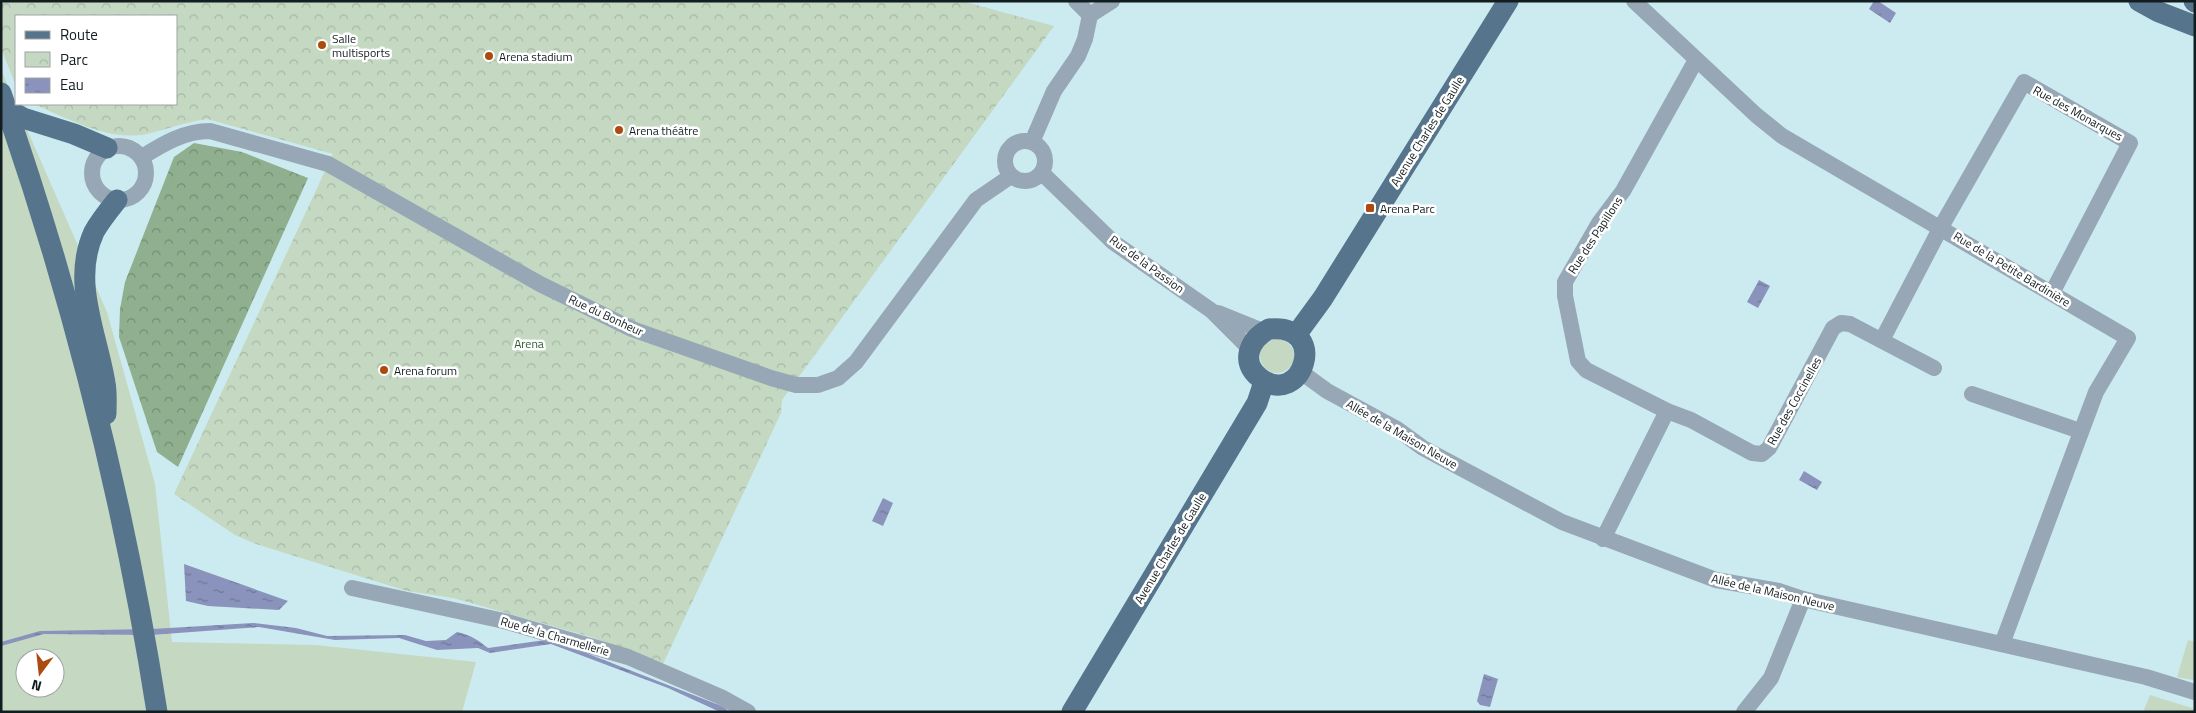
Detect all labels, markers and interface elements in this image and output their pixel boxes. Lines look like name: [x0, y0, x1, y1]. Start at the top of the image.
legend: [15, 15, 178, 105]
text: Route: [60, 23, 98, 46]
place label: Salle multisports: [332, 29, 391, 62]
marker: Salle multisports: [316, 39, 328, 51]
place label: Arena stadium: [499, 47, 573, 66]
text: Parc: [60, 48, 88, 71]
marker: Arena stadium: [483, 50, 495, 62]
street label: Avenue Charles de Gaulle: [1385, 72, 1469, 190]
text: Eau: [60, 73, 84, 96]
street label: Rue des Monarques: [2030, 80, 2127, 146]
place label: Arena théâtre: [629, 121, 698, 140]
marker: Arena théâtre: [613, 124, 625, 136]
street label: Rue des Papillons: [1563, 192, 1627, 277]
place label: Arena Parc: [1380, 199, 1435, 218]
marker: Arena Parc: [1364, 202, 1376, 214]
street label: Rue de la Petite Bardinière: [1950, 227, 2074, 311]
street label: Rue de la Passion: [1106, 230, 1188, 298]
street label: Rue du Bonheur: [565, 289, 647, 341]
park label: Arena: [514, 334, 544, 353]
street label: Rue des Coccinelles: [1762, 353, 1826, 449]
place label: Arena forum: [394, 361, 457, 380]
marker: Arena forum: [378, 364, 390, 376]
street label: Allée de la Maison Neuve: [1343, 394, 1461, 474]
street label: Avenue Charles de Gaulle: [1129, 489, 1211, 607]
street label: Allée de la Maison Neuve: [1710, 569, 1836, 615]
street label: Rue de la Charmellerie: [498, 611, 612, 661]
north arrow: [15, 648, 65, 698]
text: N: [29, 675, 44, 697]

